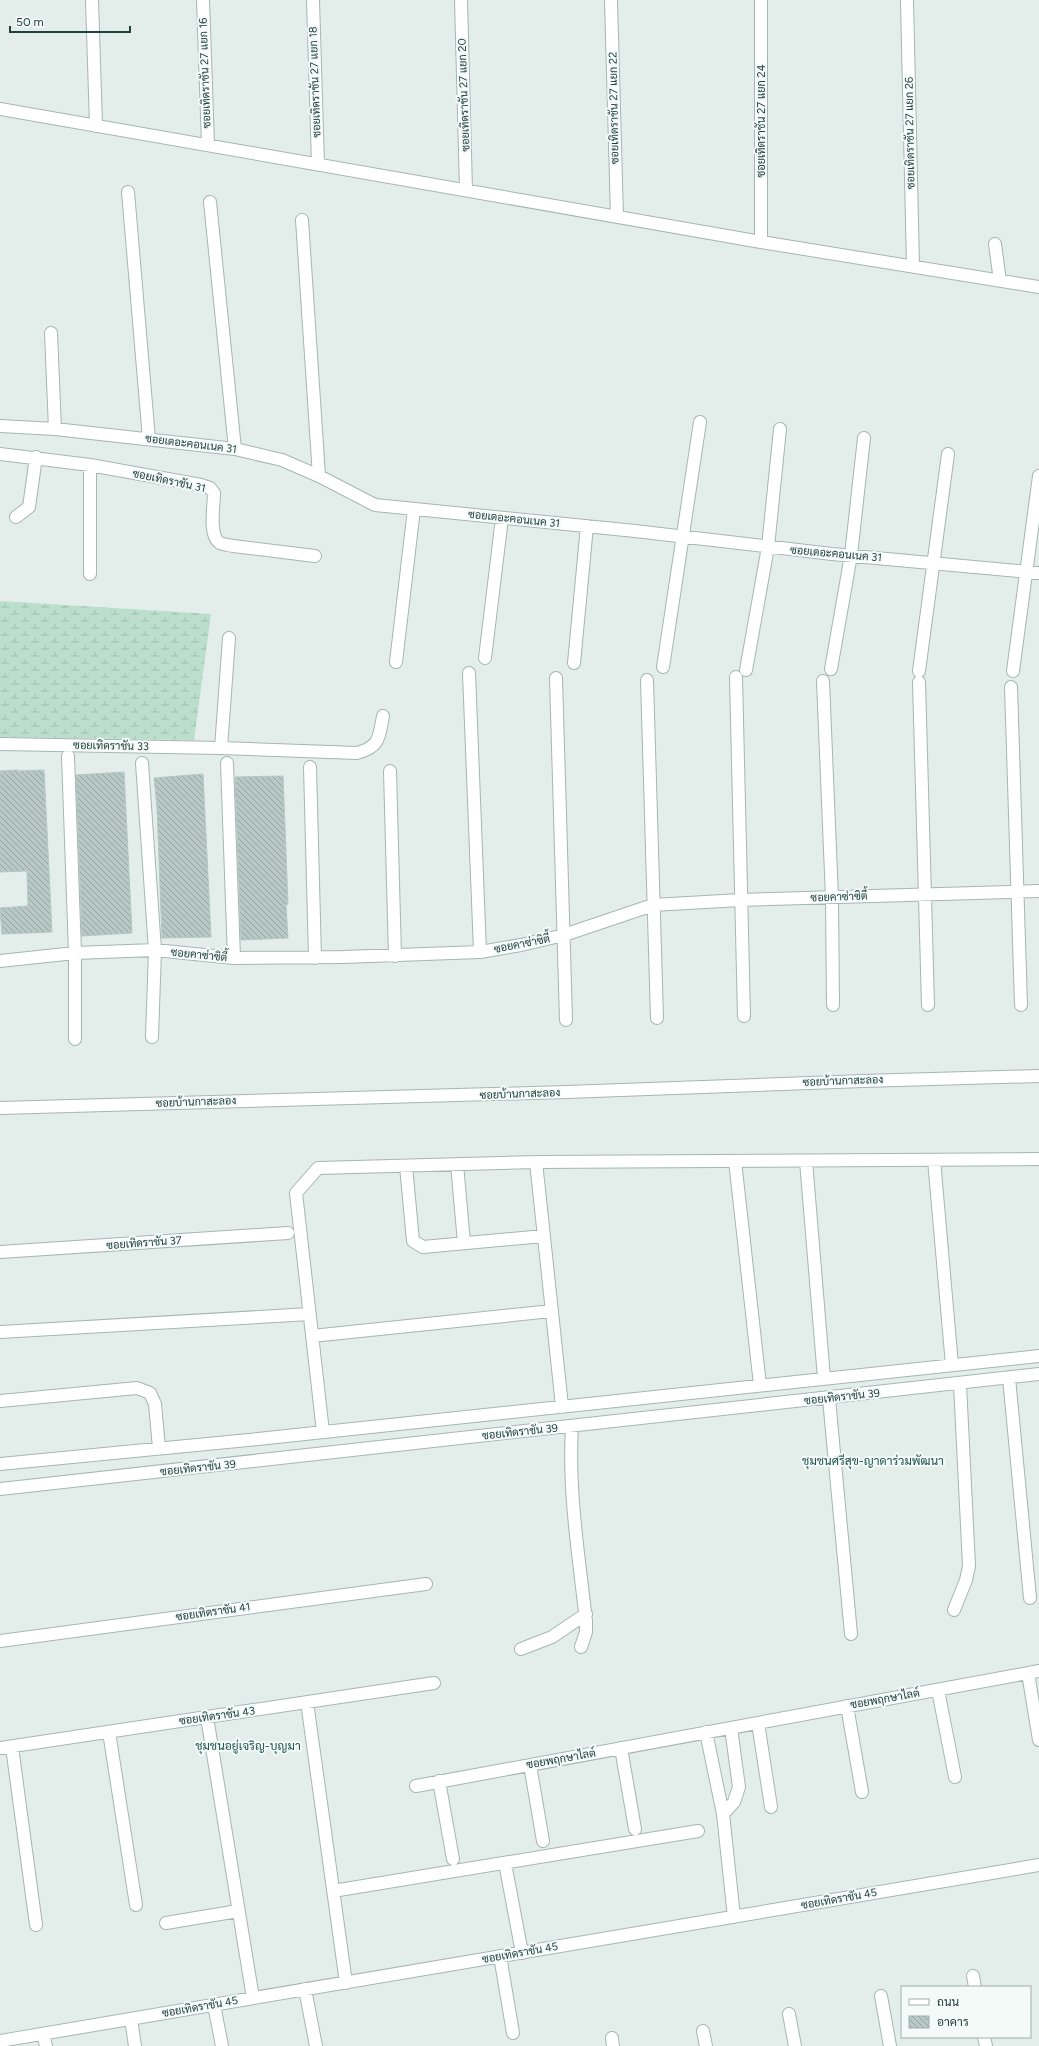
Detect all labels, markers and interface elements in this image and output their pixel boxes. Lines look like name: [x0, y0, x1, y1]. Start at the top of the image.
scale bar: [10, 8, 130, 34]
text: 50 m: [16, 15, 44, 29]
street label: ซอยเทิดราชัน 27 แยก 16: [196, 17, 213, 129]
street label: ซอยเทิดราชัน 27 แยก 18: [306, 26, 323, 138]
street label: ซอยเทิดราชัน 27 แยก 20: [455, 38, 472, 152]
street label: ซอยเทิดราชัน 27 แยก 22: [606, 52, 621, 164]
street label: ซอยเทิดราชัน 27 แยก 24: [754, 64, 768, 178]
street label: ซอยเทิดราชัน 27 แยก 26: [902, 77, 917, 189]
street label: ซอยเดอะคอนเนค 31: [144, 432, 238, 456]
street label: ซอยเทิดราชัน 31: [131, 466, 207, 495]
street label: ซอยเดอะคอนเนค 31: [467, 508, 561, 530]
street label: ซอยเดอะคอนเนค 31: [790, 544, 882, 564]
street label: ซอยเทิดราชัน 33: [73, 738, 149, 753]
street label: ซอยคาซ่าซิตี้: [810, 884, 869, 904]
street label: ซอยคาซ่าซิตี้: [492, 927, 552, 956]
street label: ซอยคาซ่าซิตี้: [170, 941, 229, 965]
street label: ซอยบ้านกาสะลอง: [802, 1072, 884, 1089]
street label: ซอยบ้านกาสะลอง: [479, 1085, 561, 1102]
street label: ซอยบ้านกาสะลอง: [155, 1093, 237, 1110]
street label: ซอยเทิดราชัน 37: [106, 1233, 182, 1252]
street label: ซอยเทิดราชัน 39: [803, 1386, 880, 1407]
street label: ซอยเทิดราชัน 39: [481, 1421, 558, 1442]
district label: ชุมชนศรีสุข-ญาดาร่วมพัฒนา: [802, 1453, 944, 1470]
street label: ซอยเทิดราชัน 39: [159, 1457, 236, 1478]
street label: ซอยเทิดราชัน 41: [175, 1599, 251, 1624]
street label: ซอยพฤกษาไลต์: [849, 1685, 921, 1712]
street label: ซอยเทิดราชัน 43: [178, 1703, 256, 1728]
district label: ชุมชนอยู่เจริญ-บุญมา: [195, 1739, 301, 1755]
street label: ซอยพฤกษาไลต์: [525, 1745, 597, 1772]
street label: ซอยเทิดราชัน 45: [800, 1885, 878, 1912]
street label: ซอยเทิดราชัน 45: [481, 1939, 559, 1966]
legend: [901, 1986, 1031, 2038]
street label: ซอยเทิดราชัน 45: [161, 1993, 239, 2020]
text: ถนน: [937, 1995, 960, 2009]
text: อาคาร: [937, 2015, 969, 2029]

